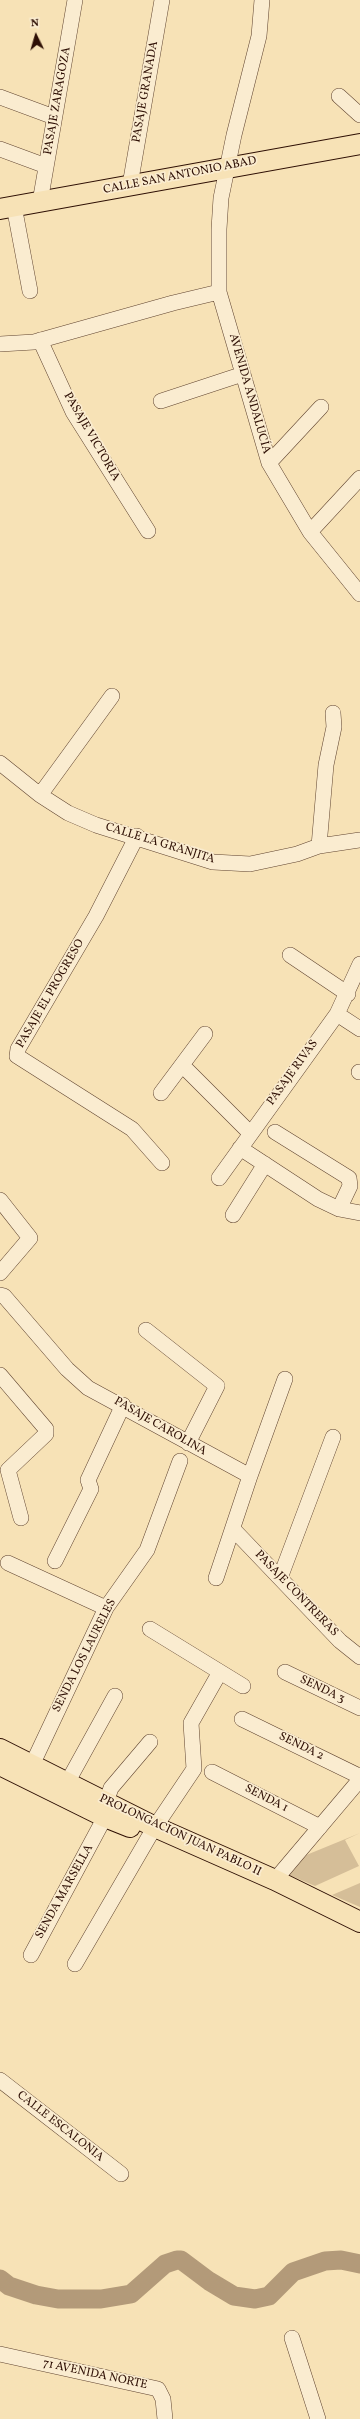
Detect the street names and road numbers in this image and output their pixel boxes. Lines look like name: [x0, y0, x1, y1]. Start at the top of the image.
street label: PASAJE GRANADA: [130, 40, 162, 144]
street label: PASAJE ZARAGOZA: [41, 46, 75, 156]
street label: CALLE SAN ANTONIO ABAD: [102, 154, 258, 198]
street label: AVENIDA ANDALUCÍA: [225, 332, 273, 456]
street label: PASAJE VICTORIA: [60, 390, 122, 484]
street label: CALLE LA GRANJITA: [104, 821, 216, 867]
street label: PASAJE EL PROGRESO: [14, 937, 88, 1051]
street label: PASAJE RIVAS: [264, 1037, 322, 1109]
street label: PASAJE CAROLINA: [111, 1395, 209, 1459]
street label: PASAJE CONTRERAS: [251, 1548, 341, 1640]
street label: SENDA LOS LAURELES: [50, 1597, 120, 1715]
street label: SENDA 3: [297, 1673, 347, 1707]
street label: SENDA 2: [276, 1730, 326, 1764]
street label: SENDA 1: [242, 1782, 290, 1816]
street label: PROLONGACION JUAN PABLO II: [97, 1792, 263, 1880]
street label: SENDA MARSELLA: [33, 1842, 97, 1942]
street label: CALLE ESCALONIA: [14, 2089, 106, 2165]
street label: 71 AVENIDA NORTE: [41, 2357, 149, 2393]

